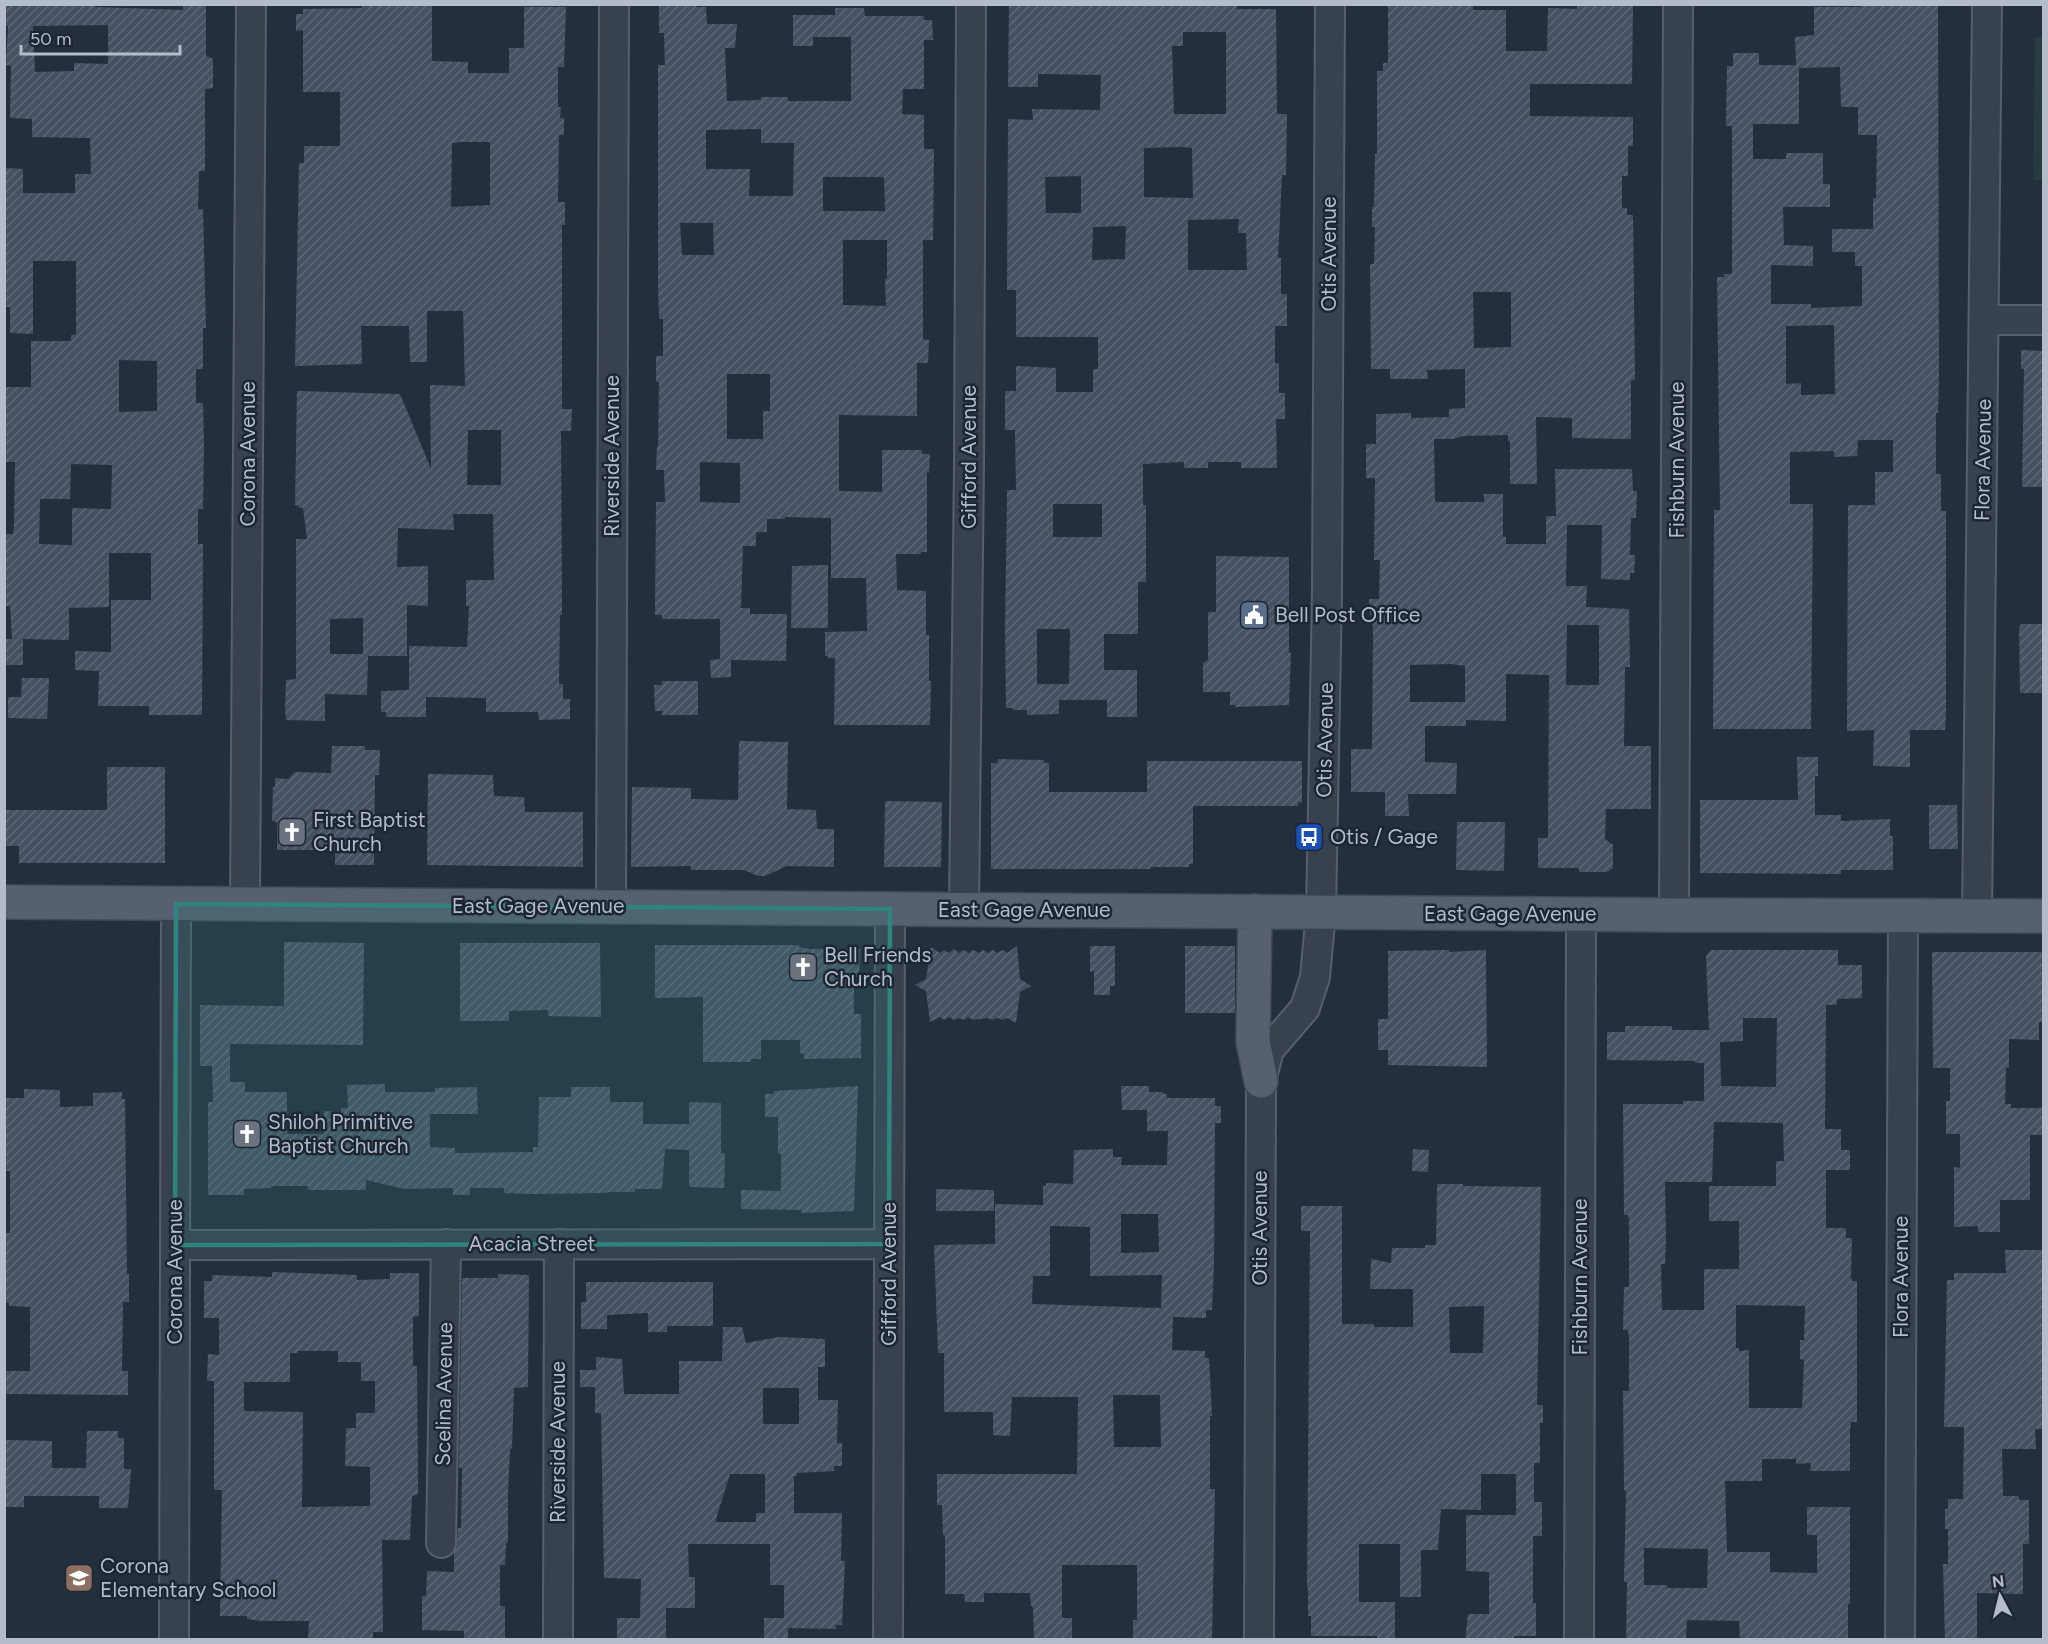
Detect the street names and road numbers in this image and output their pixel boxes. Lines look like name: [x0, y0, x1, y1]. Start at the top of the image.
street label: Otis Avenue: [1316, 196, 1341, 312]
street label: Riverside Avenue: [599, 375, 624, 537]
street label: Corona Avenue: [235, 381, 260, 527]
street label: Fishburn Avenue: [1664, 382, 1689, 538]
street label: Gifford Avenue: [956, 385, 981, 529]
street label: Flora Avenue: [1969, 399, 1996, 521]
street label: Otis Avenue: [1311, 682, 1338, 798]
street label: East Gage Avenue: [452, 893, 624, 918]
street label: East Gage Avenue: [938, 897, 1110, 922]
street label: East Gage Avenue: [1424, 901, 1596, 926]
street label: Otis Avenue: [1247, 1170, 1272, 1286]
street label: Corona Avenue: [162, 1199, 187, 1345]
street label: Fishburn Avenue: [1567, 1199, 1592, 1355]
street label: Gifford Avenue: [876, 1202, 901, 1346]
street label: Flora Avenue: [1888, 1216, 1913, 1338]
street label: Acacia Street: [468, 1231, 596, 1256]
street label: Scelina Avenue: [430, 1322, 457, 1466]
street label: Riverside Avenue: [545, 1361, 570, 1523]

